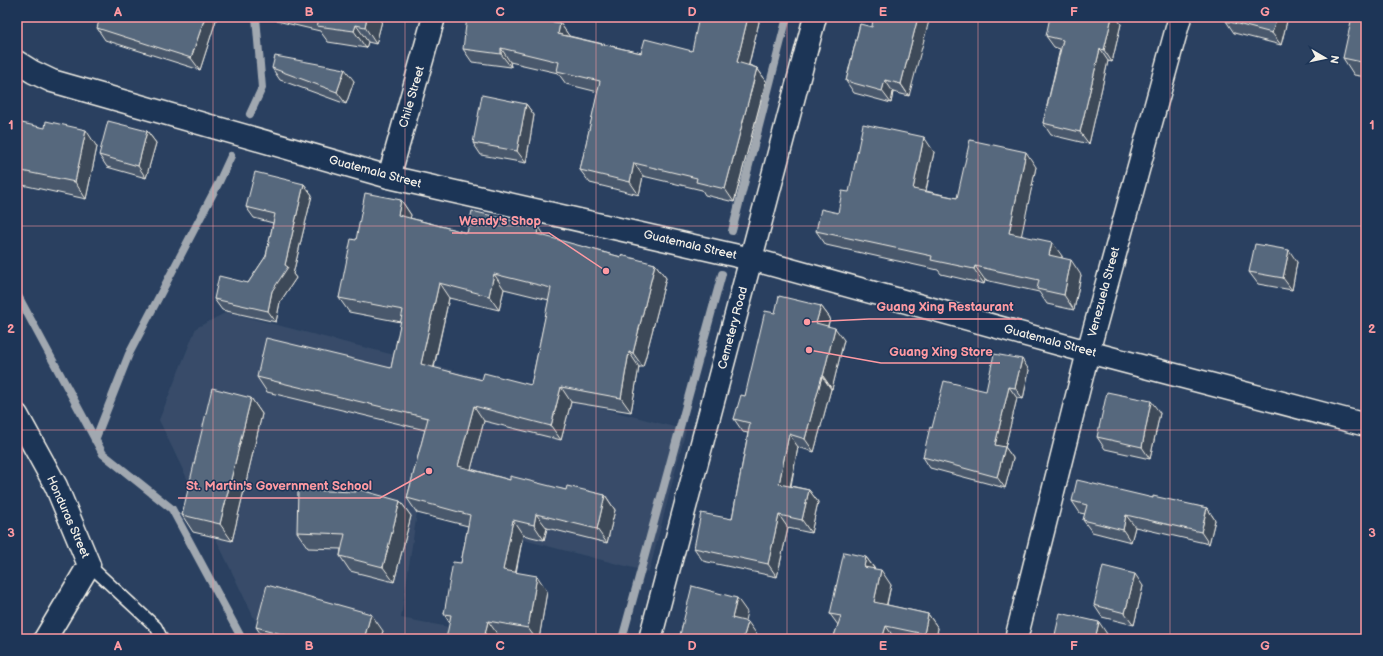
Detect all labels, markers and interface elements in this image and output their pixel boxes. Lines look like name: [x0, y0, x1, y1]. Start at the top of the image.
text: A: [113, 4, 122, 20]
text: B: [304, 4, 314, 20]
text: C: [495, 4, 505, 20]
text: D: [687, 4, 697, 20]
text: E: [879, 4, 888, 20]
text: F: [1070, 4, 1078, 20]
text: G: [1260, 4, 1270, 20]
north arrow: [1305, 38, 1345, 78]
text: N: [1327, 54, 1341, 65]
street label: Chile Street: [396, 64, 428, 130]
text: 1: [8, 117, 14, 133]
text: 1: [1369, 117, 1375, 133]
street label: Guatemala Street: [327, 152, 423, 192]
callout: Wendy's Shop: [452, 208, 549, 233]
text: Wendy's Shop: [459, 213, 541, 229]
street label: Guatemala Street: [642, 227, 738, 263]
street label: Venezuela Street: [1085, 245, 1123, 339]
street label: Cemetery Road: [715, 285, 751, 371]
callout: Guang Xing Restaurant: [869, 294, 1022, 319]
text: Guang Xing Restaurant: [876, 299, 1014, 315]
text: 2: [7, 321, 15, 337]
street label: Guatemala Street: [1002, 321, 1098, 361]
text: 2: [1368, 321, 1376, 337]
callout: Guang Xing Store: [881, 338, 1000, 363]
text: Guang Xing Store: [889, 344, 993, 360]
street label: Honduras Street: [43, 473, 93, 561]
callout: St. Martin's Government School: [178, 473, 380, 498]
text: St. Martin's Government School: [186, 478, 372, 494]
text: 3: [7, 525, 15, 541]
text: 3: [1368, 525, 1376, 541]
text: A: [113, 638, 122, 654]
text: B: [304, 638, 314, 654]
text: C: [495, 638, 505, 654]
text: D: [687, 638, 697, 654]
text: E: [879, 638, 888, 654]
text: F: [1070, 638, 1078, 654]
text: G: [1260, 638, 1270, 654]

